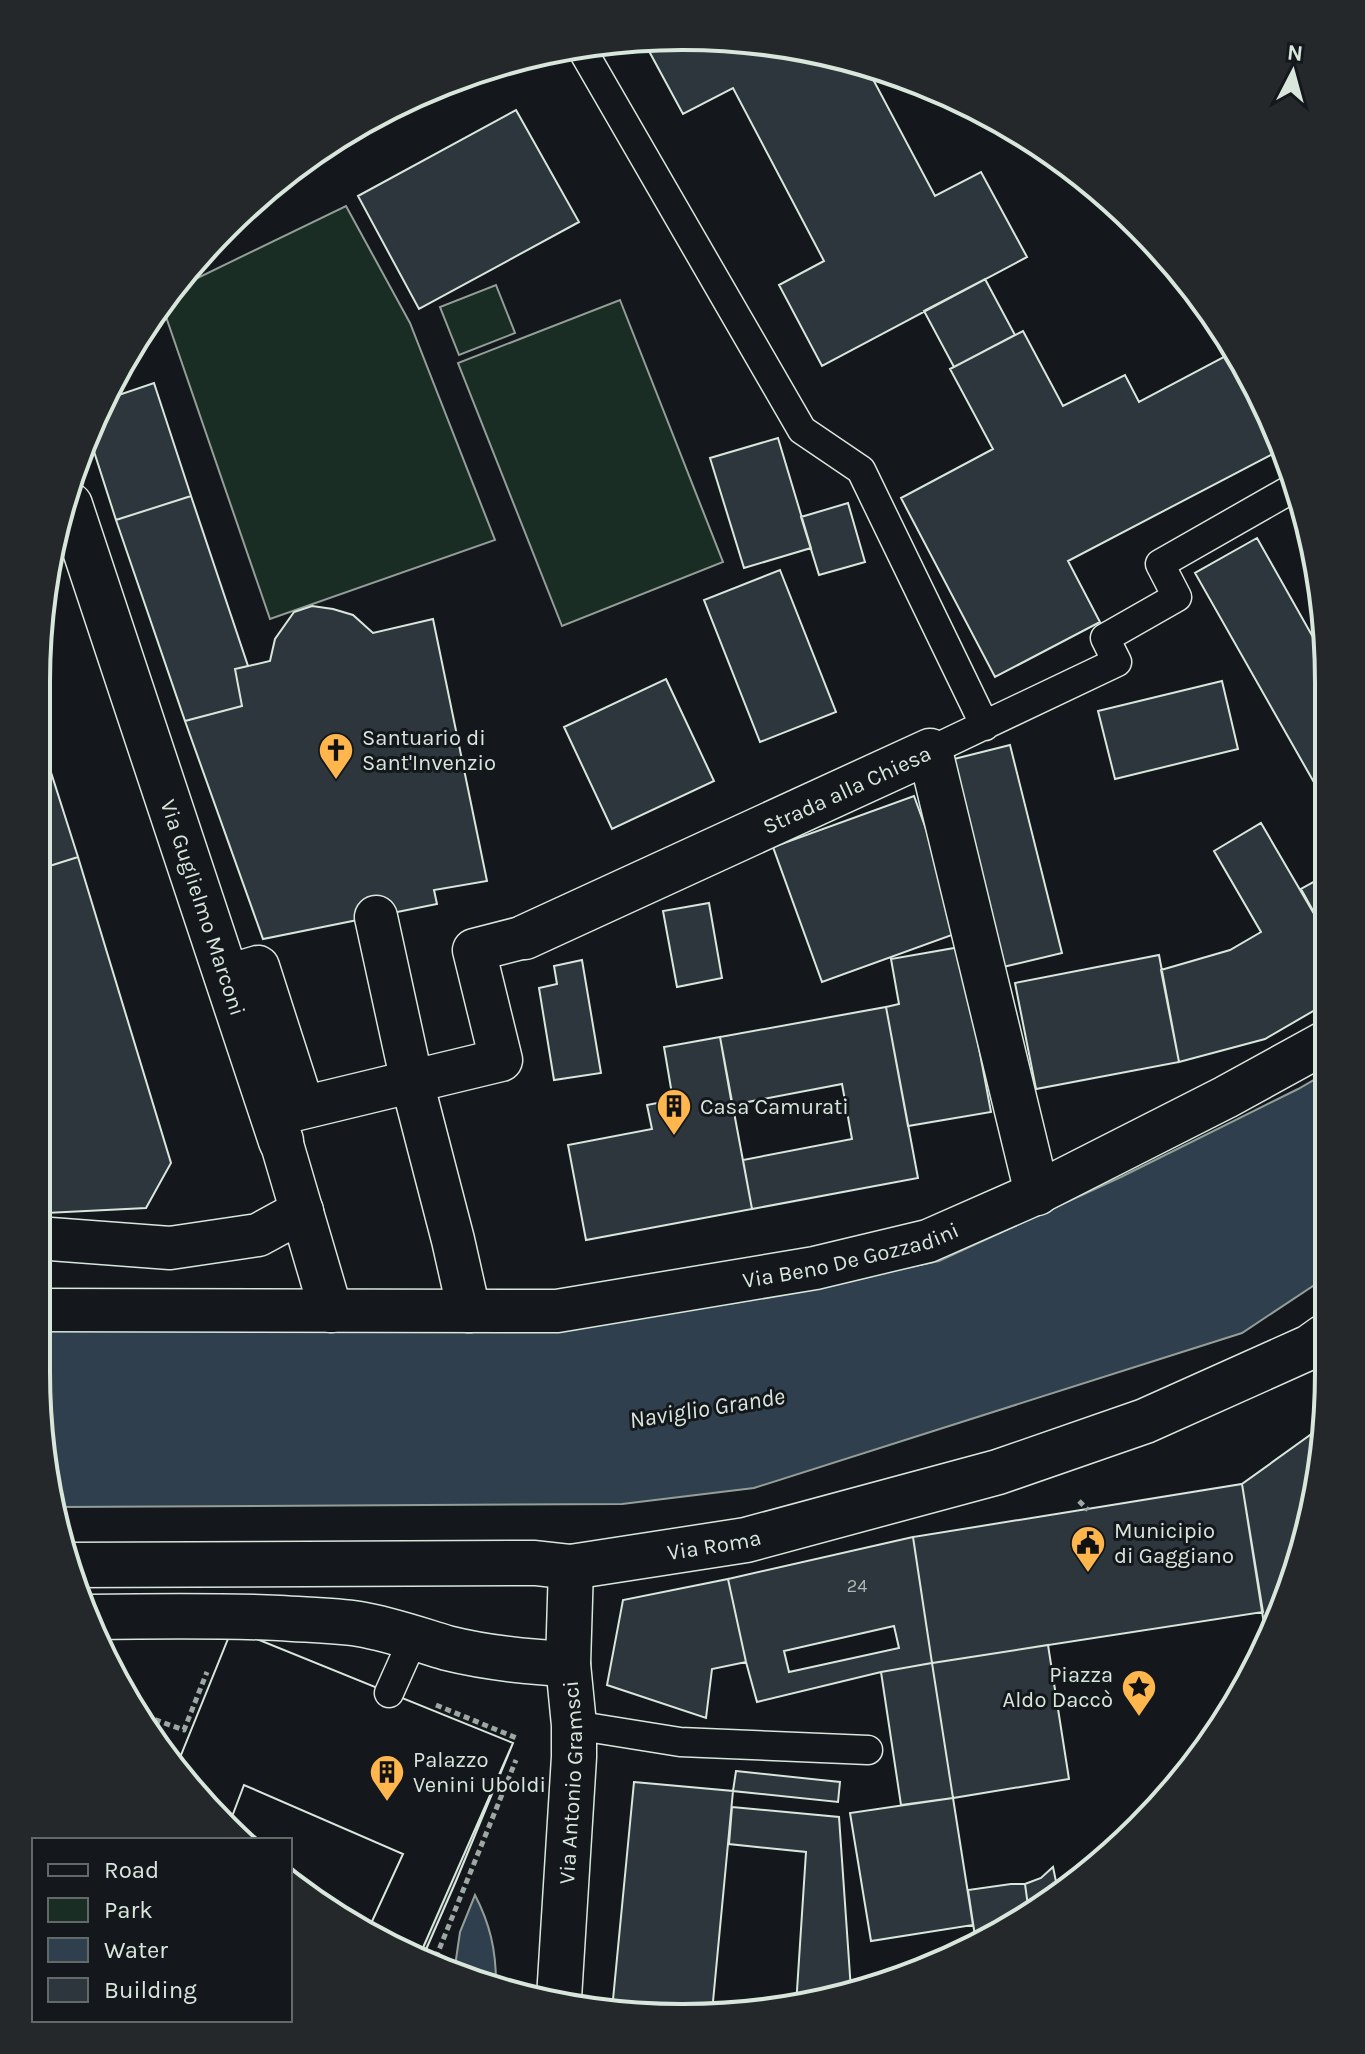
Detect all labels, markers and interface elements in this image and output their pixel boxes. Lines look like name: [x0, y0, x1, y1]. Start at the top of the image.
north arrow: [1253, 32, 1333, 112]
text: N: [1286, 39, 1304, 67]
place label: Santuario di Sant'Invenzio: [362, 725, 496, 776]
church icon: Santuario di Sant'Invenzio: [317, 731, 355, 781]
street label: Strada alla Chiesa: [759, 740, 935, 840]
street label: Via Guglielmo Marconi: [155, 796, 251, 1019]
building icon: Casa Camurati: [655, 1087, 693, 1137]
place label: Casa Camurati: [700, 1094, 849, 1120]
street label: Via Beno De Gozzadini: [741, 1217, 963, 1294]
water label: Naviglio Grande: [627, 1382, 787, 1434]
place label: Municipio di Gaggiano: [1114, 1518, 1234, 1569]
public building icon: Municipio di Gaggiano: [1069, 1524, 1107, 1574]
street label: Via Roma: [666, 1525, 764, 1566]
house number: 24: [847, 1575, 867, 1597]
place label: Piazza Aldo Daccò: [1003, 1662, 1113, 1713]
place icon: Piazza Aldo Daccò: [1120, 1668, 1158, 1718]
street label: Via Antonio Gramsci: [554, 1679, 588, 1885]
place label: Palazzo Venini Uboldi: [413, 1747, 546, 1798]
building icon: Palazzo Venini Uboldi: [368, 1753, 406, 1803]
legend: [32, 1838, 292, 2022]
text: Road: [104, 1856, 159, 1884]
text: Park: [104, 1896, 153, 1924]
text: Water: [104, 1936, 168, 1964]
text: Building: [104, 1976, 197, 2004]

